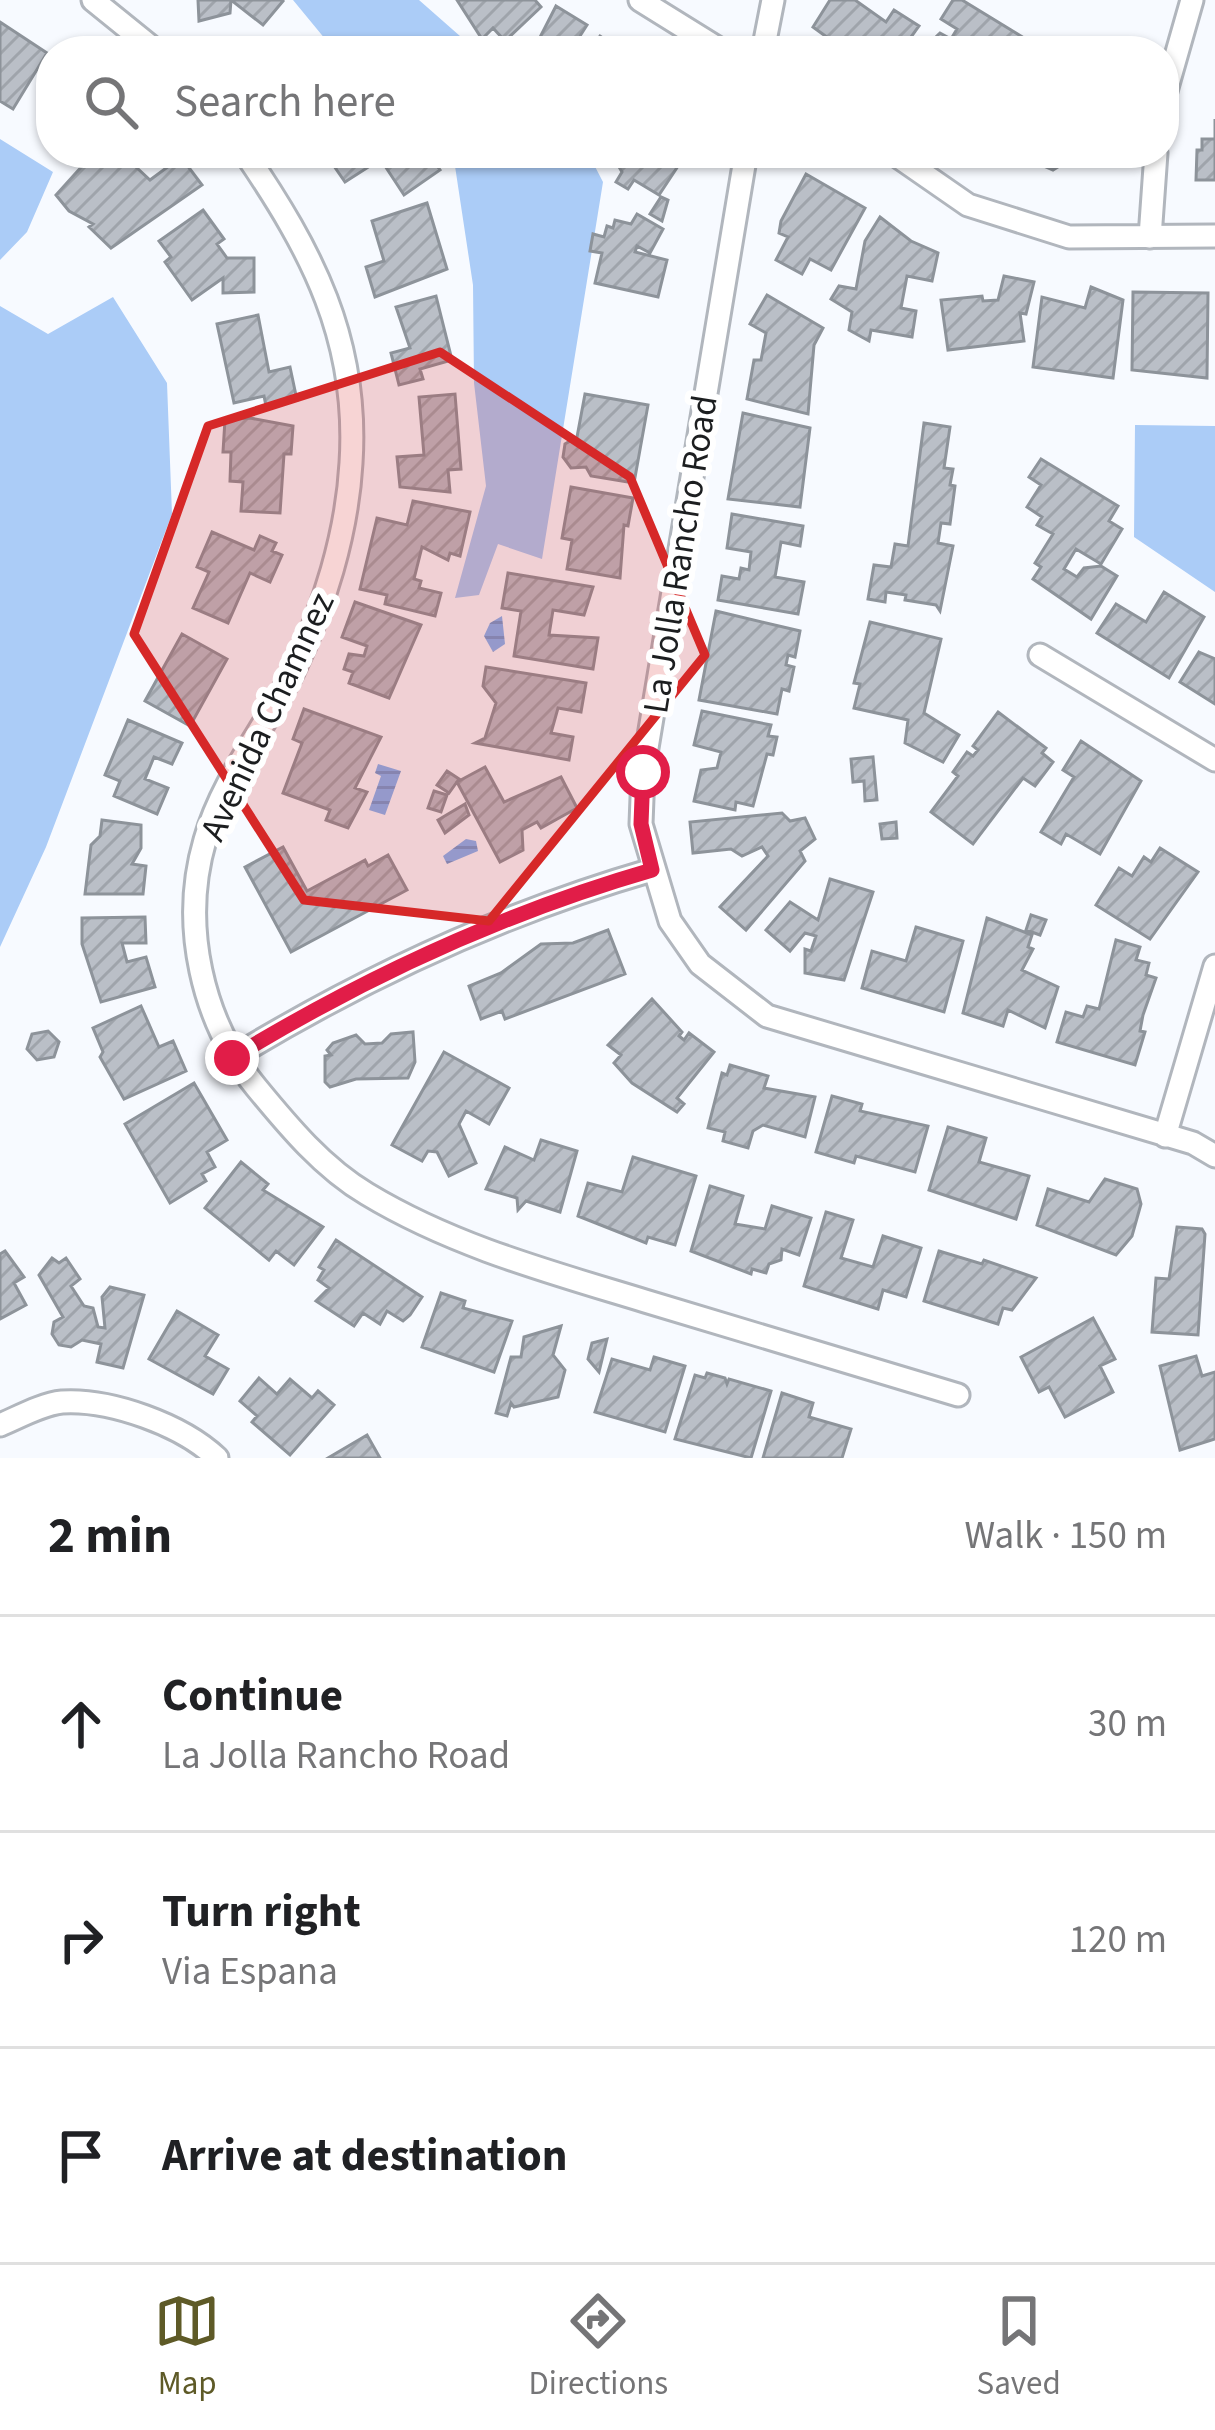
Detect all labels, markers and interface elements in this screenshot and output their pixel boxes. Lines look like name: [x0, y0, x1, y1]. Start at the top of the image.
search box: [36, 36, 1179, 168]
icon: search: [78, 69, 144, 135]
text: Search here: [174, 70, 396, 134]
street label: La Jolla Rancho Road: [630, 391, 731, 717]
street label: Avenida Chamnez: [187, 584, 347, 849]
route start: [616, 745, 670, 799]
route end: [205, 1031, 259, 1085]
text: 2 min: [48, 1500, 172, 1572]
text: Walk · 150 m: [964, 1508, 1167, 1564]
text: Continue: [162, 1664, 343, 1728]
icon: ahead: [48, 1691, 114, 1757]
text: 30 m: [1088, 1696, 1167, 1752]
text: La Jolla Rancho Road: [162, 1728, 510, 1784]
text: Turn right: [162, 1880, 361, 1944]
icon: right: [48, 1907, 114, 1973]
text: 120 m: [1069, 1912, 1167, 1968]
text: Via Espana: [162, 1944, 338, 2000]
icon: arrive: [48, 2123, 114, 2189]
text: Arrive at destination: [162, 2124, 567, 2188]
tab: Map: [154, 2288, 220, 2407]
tab: Directions: [529, 2288, 668, 2407]
tab: Saved: [977, 2288, 1061, 2407]

